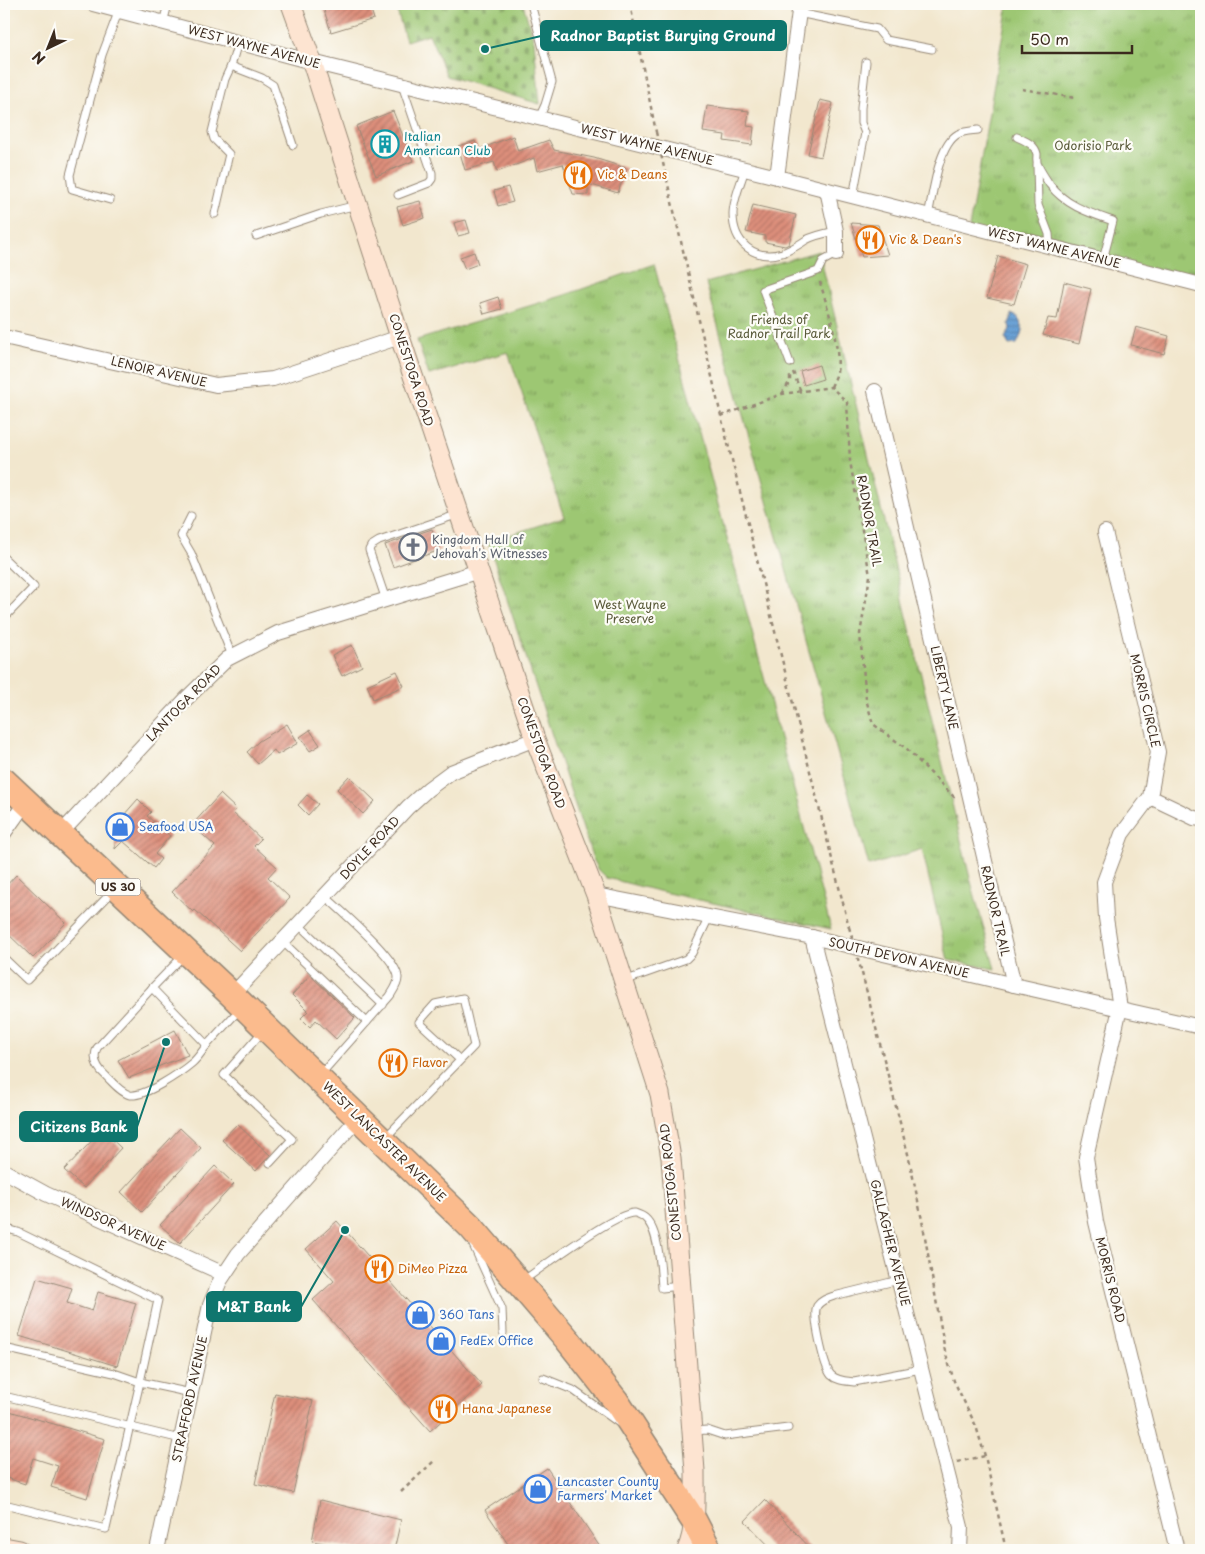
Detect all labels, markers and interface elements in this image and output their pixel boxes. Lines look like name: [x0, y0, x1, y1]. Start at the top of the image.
street label: WEST WAYNE AVENUE: [186, 20, 323, 72]
callout: Radnor Baptist Burying Ground: [541, 21, 786, 50]
north arrow: [22, 22, 72, 72]
scale bar: [1022, 22, 1132, 54]
text: Radnor Baptist Burying Ground: [550, 25, 776, 46]
text: 50 m: [1030, 27, 1069, 50]
text: N: [28, 46, 50, 69]
street label: WEST WAYNE AVENUE: [579, 119, 716, 169]
place label: Italian American Club: [404, 127, 491, 159]
building icon: Italian American Club: [370, 129, 400, 159]
park label: Odorisio Park: [1054, 136, 1132, 154]
restaurant icon: Vic & Deans: [563, 160, 593, 190]
place label: Vic & Deans: [597, 165, 668, 183]
street label: WEST WAYNE AVENUE: [986, 222, 1123, 272]
restaurant icon: Vic & Dean's: [855, 225, 885, 255]
place label: Vic & Dean's: [889, 230, 962, 248]
park label: Friends of Radnor Trail Park: [727, 310, 831, 342]
street label: CONESTOGA ROAD: [385, 311, 439, 428]
street label: LENOIR AVENUE: [109, 351, 209, 391]
street label: RADNOR TRAIL: [853, 474, 887, 568]
place label: Kingdom Hall of Jehovah's Witnesses: [432, 530, 547, 562]
church icon: Kingdom Hall of Jehovah's Witnesses: [398, 532, 428, 562]
park label: West Wayne Preserve: [594, 595, 667, 627]
street label: LIBERTY LANE: [927, 644, 963, 732]
street label: MORRIS CIRCLE: [1126, 652, 1166, 750]
street label: LANTOGA ROAD: [142, 660, 225, 745]
street label: CONESTOGA ROAD: [513, 694, 571, 811]
shop icon: Seafood USA: [105, 812, 135, 842]
street label: DOYLE ROAD: [335, 812, 403, 883]
place label: Seafood USA: [139, 817, 214, 835]
street label: RADNOR TRAIL: [977, 864, 1015, 958]
road number: US 30: [96, 879, 140, 896]
street label: SOUTH DEVON AVENUE: [827, 932, 971, 982]
restaurant icon: Flavor: [378, 1048, 408, 1078]
place label: Flavor: [412, 1053, 448, 1071]
street label: WEST LANCASTER AVENUE: [319, 1077, 451, 1205]
callout: Citizens Bank: [20, 1112, 137, 1141]
text: Citizens Bank: [30, 1116, 128, 1137]
street label: CONESTOGA ROAD: [655, 1123, 685, 1242]
street label: GALLAGHER AVENUE: [866, 1177, 915, 1308]
street label: WINDSOR AVENUE: [58, 1192, 169, 1254]
street label: MORRIS ROAD: [1092, 1235, 1130, 1325]
restaurant icon: DiMeo Pizza: [364, 1254, 394, 1284]
place label: DiMeo Pizza: [398, 1259, 468, 1277]
callout: M&T Bank: [207, 1292, 301, 1321]
text: M&T Bank: [217, 1296, 292, 1317]
shop icon: 360 Tans: [405, 1300, 435, 1330]
place label: 360 Tans: [439, 1305, 495, 1323]
shop icon: FedEx Office: [426, 1326, 456, 1356]
place label: FedEx Office: [460, 1331, 533, 1349]
street label: STRAFFORD AVENUE: [167, 1334, 211, 1464]
restaurant icon: Hana Japanese: [428, 1394, 458, 1424]
place label: Hana Japanese: [462, 1399, 551, 1417]
place label: Lancaster County Farmers' Market: [557, 1472, 659, 1504]
shop icon: Lancaster County Farmers' Market: [523, 1474, 553, 1504]

